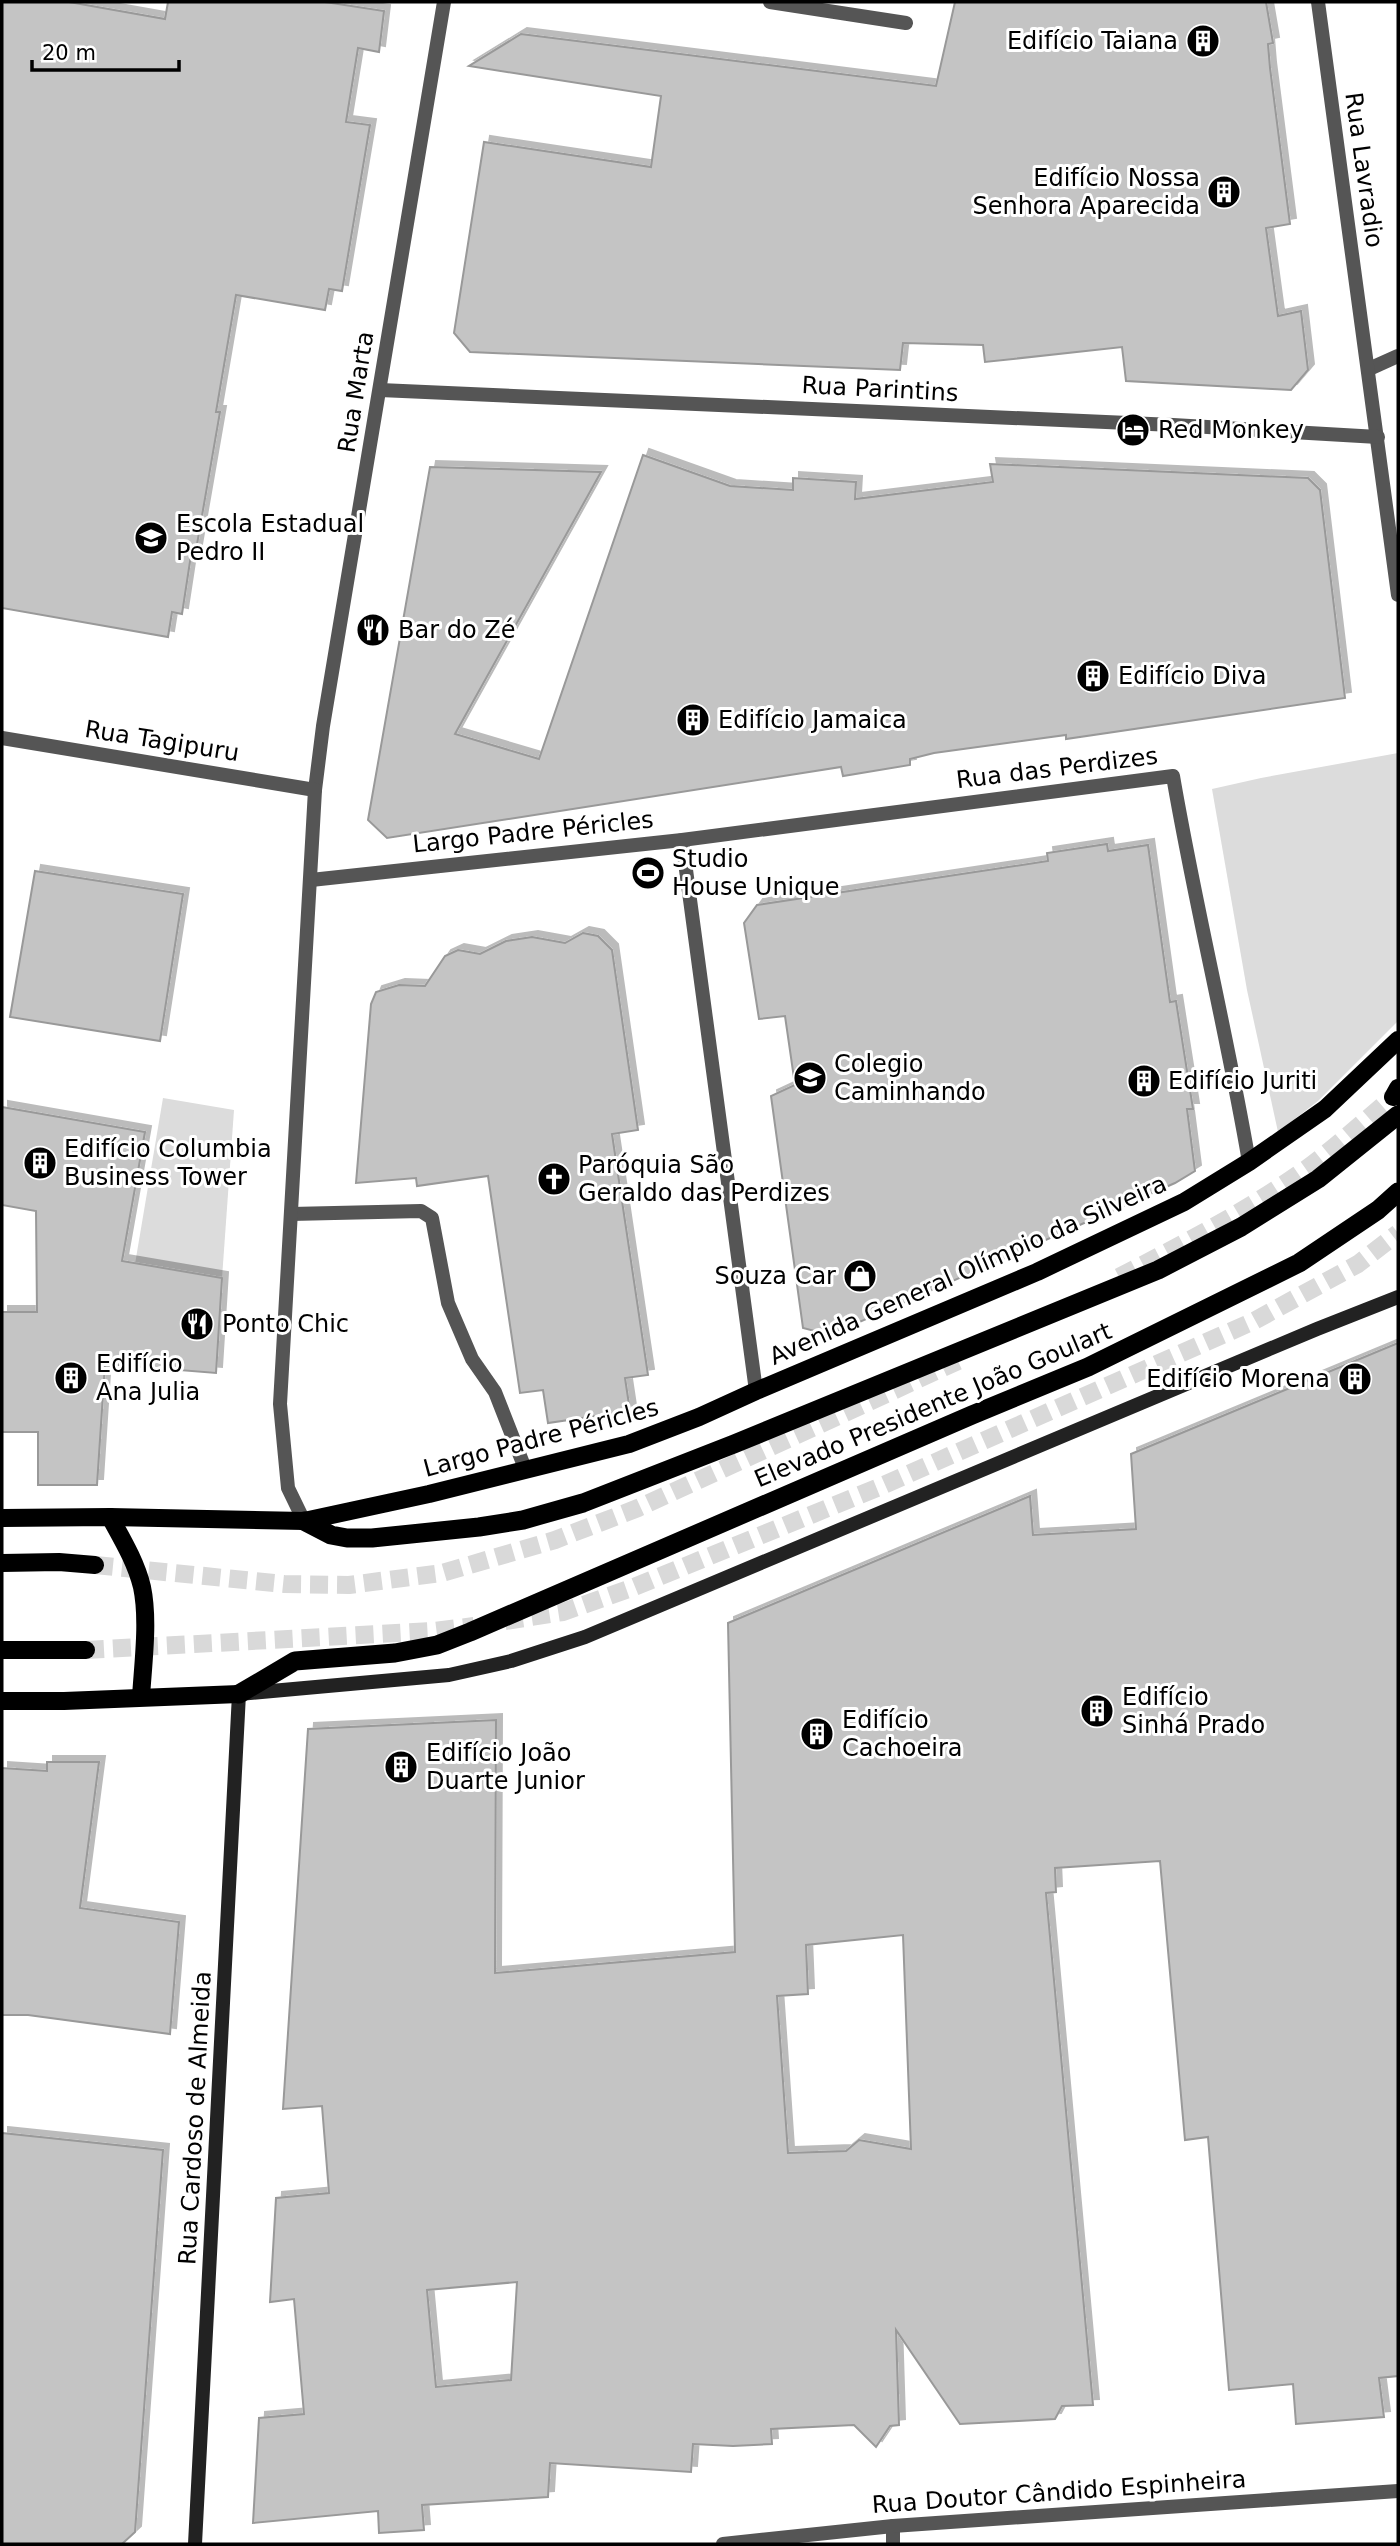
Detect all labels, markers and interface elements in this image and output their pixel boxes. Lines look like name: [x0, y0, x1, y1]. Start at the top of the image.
building icon: Edifício Taiana: [1184, 22, 1222, 60]
place label: Edifício Taiana: [1007, 27, 1178, 55]
scale bar: [32, 28, 178, 72]
text: 20 m: [42, 41, 96, 65]
street label: Rua Lavradio: [1339, 91, 1389, 249]
place label: Edifício Nossa Senhora Aparecida: [972, 164, 1200, 220]
building icon: Edifício Nossa Senhora Aparecida: [1205, 173, 1243, 211]
street label: Rua Marta: [333, 329, 379, 455]
street label: Rua Parintins: [801, 371, 959, 407]
hotel icon: Red Monkey: [1114, 411, 1152, 449]
place label: Red Monkey: [1158, 416, 1304, 444]
place label: Escola Estadual Pedro II: [176, 510, 364, 566]
school or university icon: Escola Estadual Pedro II: [132, 519, 170, 557]
restaurant icon: Bar do Zé: [354, 611, 392, 649]
place label: Bar do Zé: [398, 616, 515, 644]
building icon: Edifício Diva: [1074, 657, 1112, 695]
place label: Edifício Diva: [1118, 662, 1266, 690]
building icon: Edifício Jamaica: [674, 701, 712, 739]
place label: Edifício Jamaica: [718, 706, 907, 734]
street label: Rua Tagipuru: [83, 715, 241, 767]
street label: Rua das Perdizes: [955, 742, 1159, 794]
street label: Largo Padre Péricles: [411, 805, 655, 859]
place label: Studio House Unique: [672, 845, 840, 901]
sports icon: Studio House Unique: [629, 854, 667, 892]
place label: Colegio Caminhando: [834, 1050, 986, 1106]
school or university icon: Colegio Caminhando: [791, 1059, 829, 1097]
building icon: Edifício Juriti: [1125, 1062, 1163, 1100]
place label: Edifício Juriti: [1168, 1067, 1317, 1095]
place label: Edifício Columbia Business Tower: [64, 1135, 272, 1191]
building icon: Edifício Columbia Business Tower: [21, 1144, 59, 1182]
place label: Paróquia São Geraldo das Perdizes: [578, 1151, 830, 1207]
church icon: Paróquia São Geraldo das Perdizes: [535, 1160, 573, 1198]
street label: Avenida General Olímpio da Silveira: [765, 1169, 1171, 1371]
shop icon: Souza Car: [841, 1257, 879, 1295]
place label: Souza Car: [715, 1262, 836, 1290]
restaurant icon: Ponto Chic: [178, 1305, 216, 1343]
place label: Ponto Chic: [222, 1310, 349, 1338]
street label: Elevado Presidente João Goulart: [750, 1317, 1116, 1493]
place label: Edifício Ana Julia: [96, 1350, 200, 1406]
building icon: Edifício Ana Julia: [52, 1359, 90, 1397]
building icon: Edifício Morena: [1336, 1360, 1374, 1398]
place label: Edifício Morena: [1146, 1365, 1330, 1393]
street label: Largo Padre Péricles: [420, 1393, 662, 1483]
place label: Edifício Sinhá Prado: [1122, 1683, 1265, 1739]
building icon: Edifício Sinhá Prado: [1078, 1692, 1116, 1730]
place label: Edifício Cachoeira: [842, 1706, 963, 1762]
building icon: Edifício Cachoeira: [798, 1715, 836, 1753]
place label: Edifício João Duarte Junior: [426, 1739, 585, 1795]
building icon: Edifício João Duarte Junior: [382, 1748, 420, 1786]
street label: Rua Cardoso de Almeida: [173, 1970, 217, 2266]
street label: Rua Doutor Cândido Espinheira: [871, 2465, 1247, 2519]

